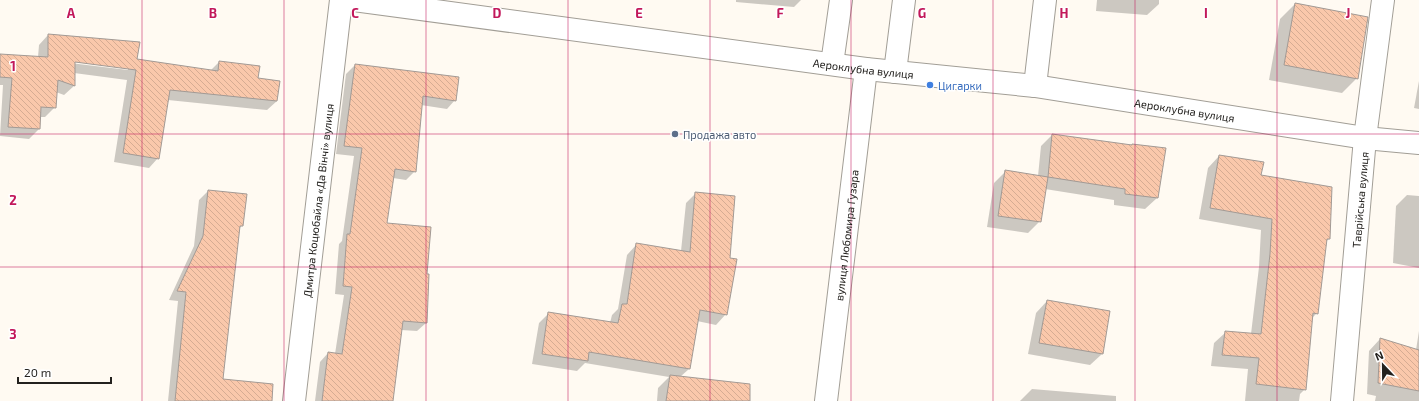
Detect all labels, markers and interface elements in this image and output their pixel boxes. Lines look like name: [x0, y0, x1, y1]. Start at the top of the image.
text: A: [67, 5, 76, 21]
text: B: [209, 5, 217, 21]
text: C: [351, 5, 359, 21]
text: D: [493, 5, 502, 21]
text: E: [635, 5, 643, 21]
text: F: [776, 5, 784, 21]
text: G: [918, 5, 926, 21]
text: H: [1060, 5, 1069, 21]
text: I: [1204, 5, 1208, 21]
text: J: [1346, 5, 1350, 21]
street label: Аероклубна вулиця: [812, 55, 914, 80]
text: 1: [10, 58, 16, 74]
place label: Цигарки: [938, 79, 982, 92]
marker: Цигарки: [925, 80, 935, 90]
street label: Аероклубна вулиця: [1134, 95, 1236, 124]
street label: Дмитра Коцюбайла «Да Вінчі» вулиця: [300, 103, 335, 298]
place label: Продажа авто: [683, 128, 756, 141]
marker: Продажа авто: [670, 129, 680, 139]
street label: Таврійська вулиця: [1349, 151, 1370, 248]
street label: вулиця Любомира Гузара: [832, 169, 860, 301]
text: 2: [9, 192, 17, 208]
text: 3: [9, 326, 17, 342]
north arrow: [1363, 345, 1403, 385]
text: N: [1373, 348, 1385, 363]
scale bar: [18, 359, 111, 385]
text: 20 m: [24, 365, 51, 379]

